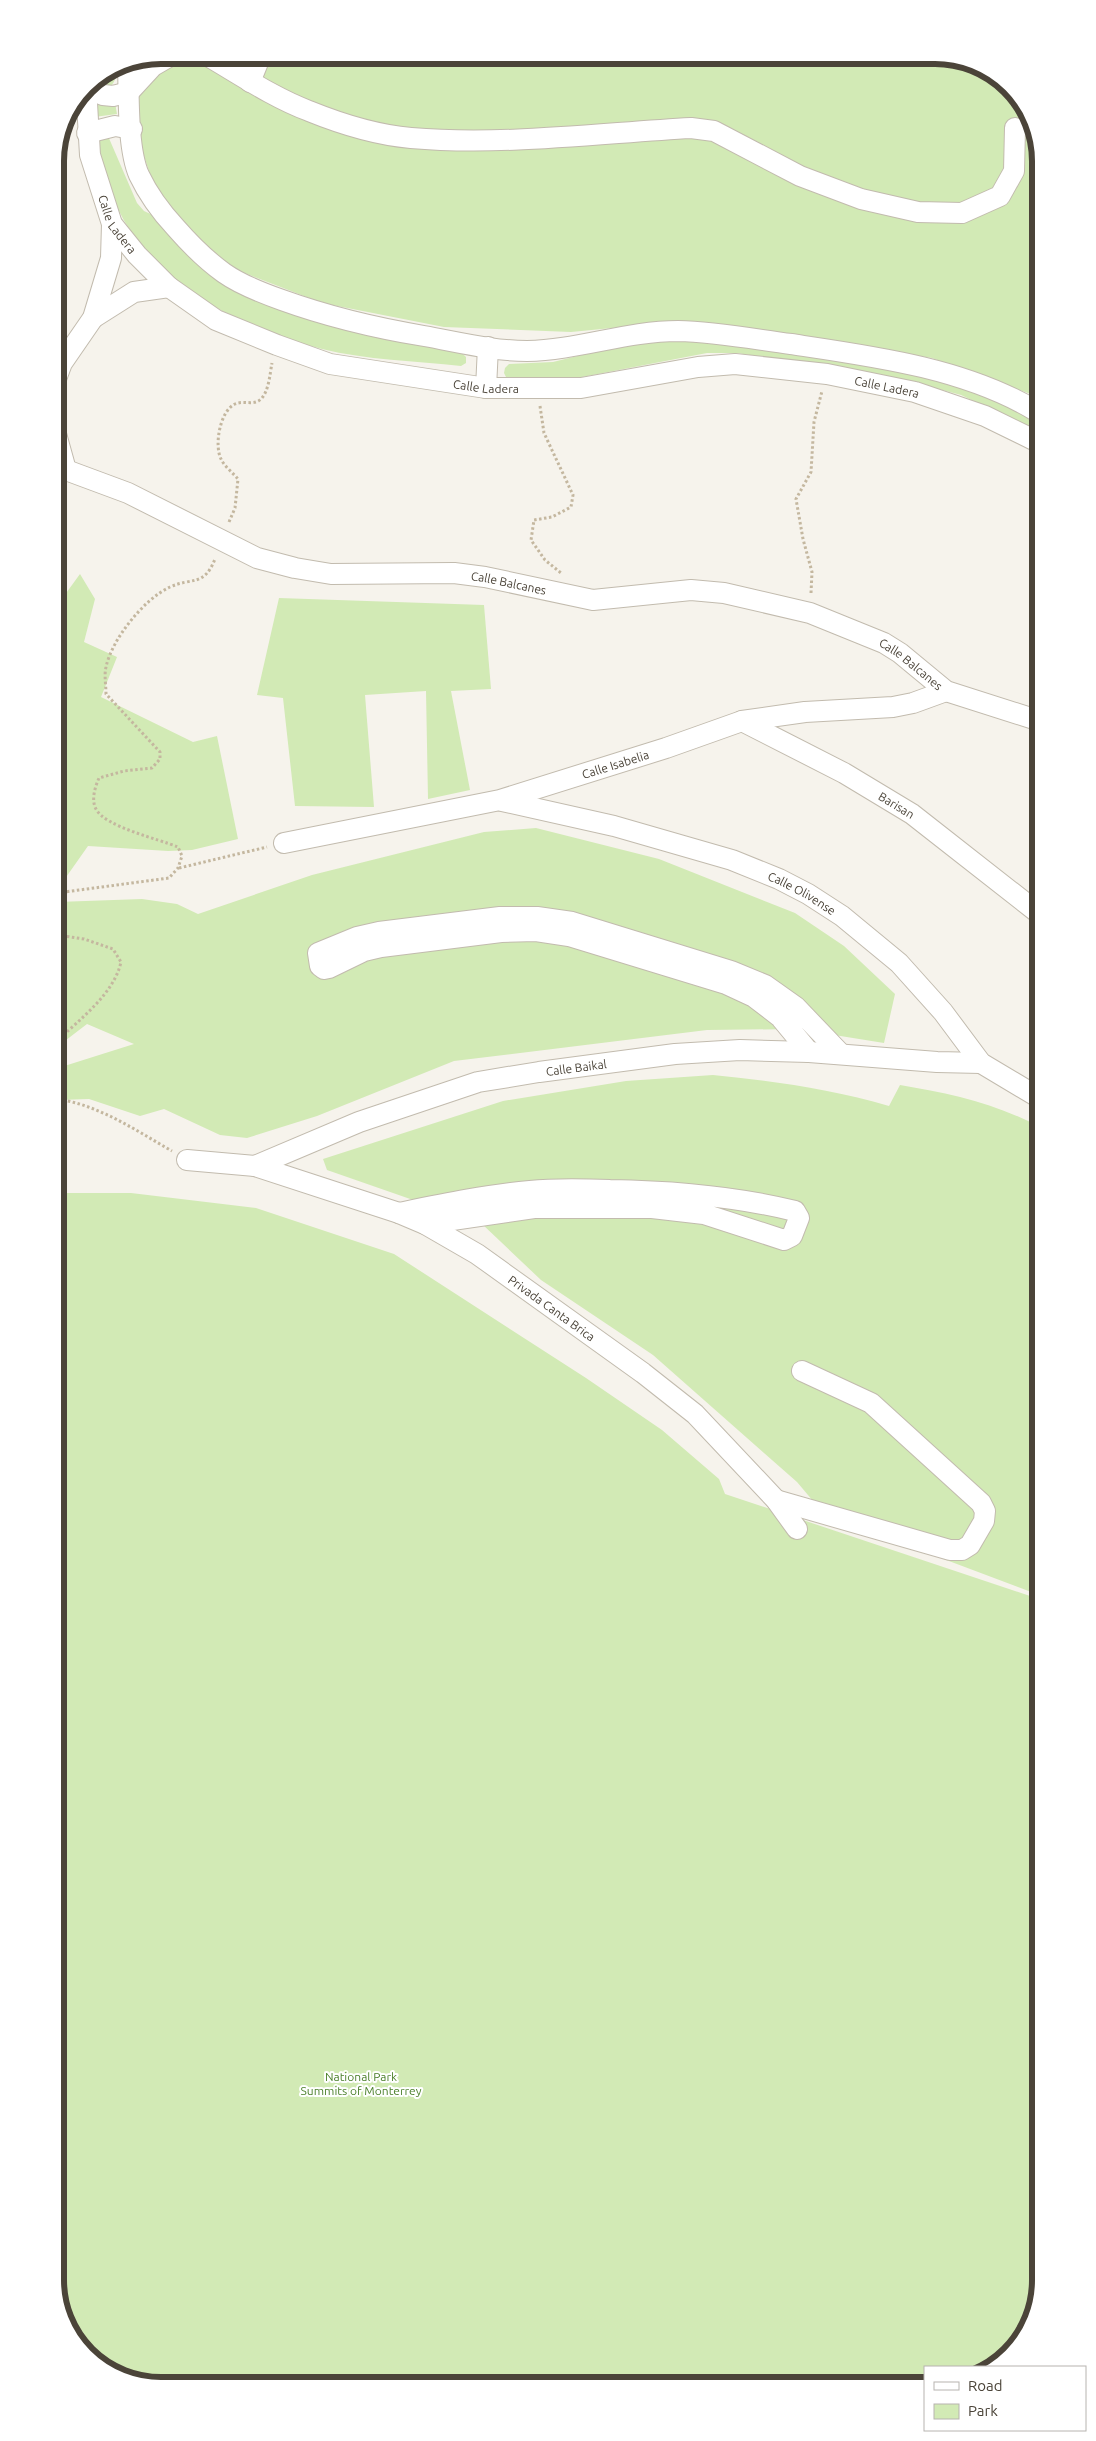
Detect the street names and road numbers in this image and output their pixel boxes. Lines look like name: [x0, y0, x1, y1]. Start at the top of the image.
street label: Calle Ladera: [97, 193, 139, 256]
street label: Calle Ladera: [854, 373, 921, 400]
street label: Calle Ladera: [452, 377, 519, 395]
street label: Calle Balcanes: [470, 569, 548, 596]
street label: Calle Balcanes: [878, 635, 945, 692]
street label: Calle Isabelia: [580, 747, 650, 781]
street label: Barisan: [876, 789, 917, 821]
street label: Calle Olivense: [766, 869, 838, 917]
street label: Calle Baikal: [545, 1057, 607, 1078]
street label: Privada Canta Brica: [506, 1272, 598, 1343]

